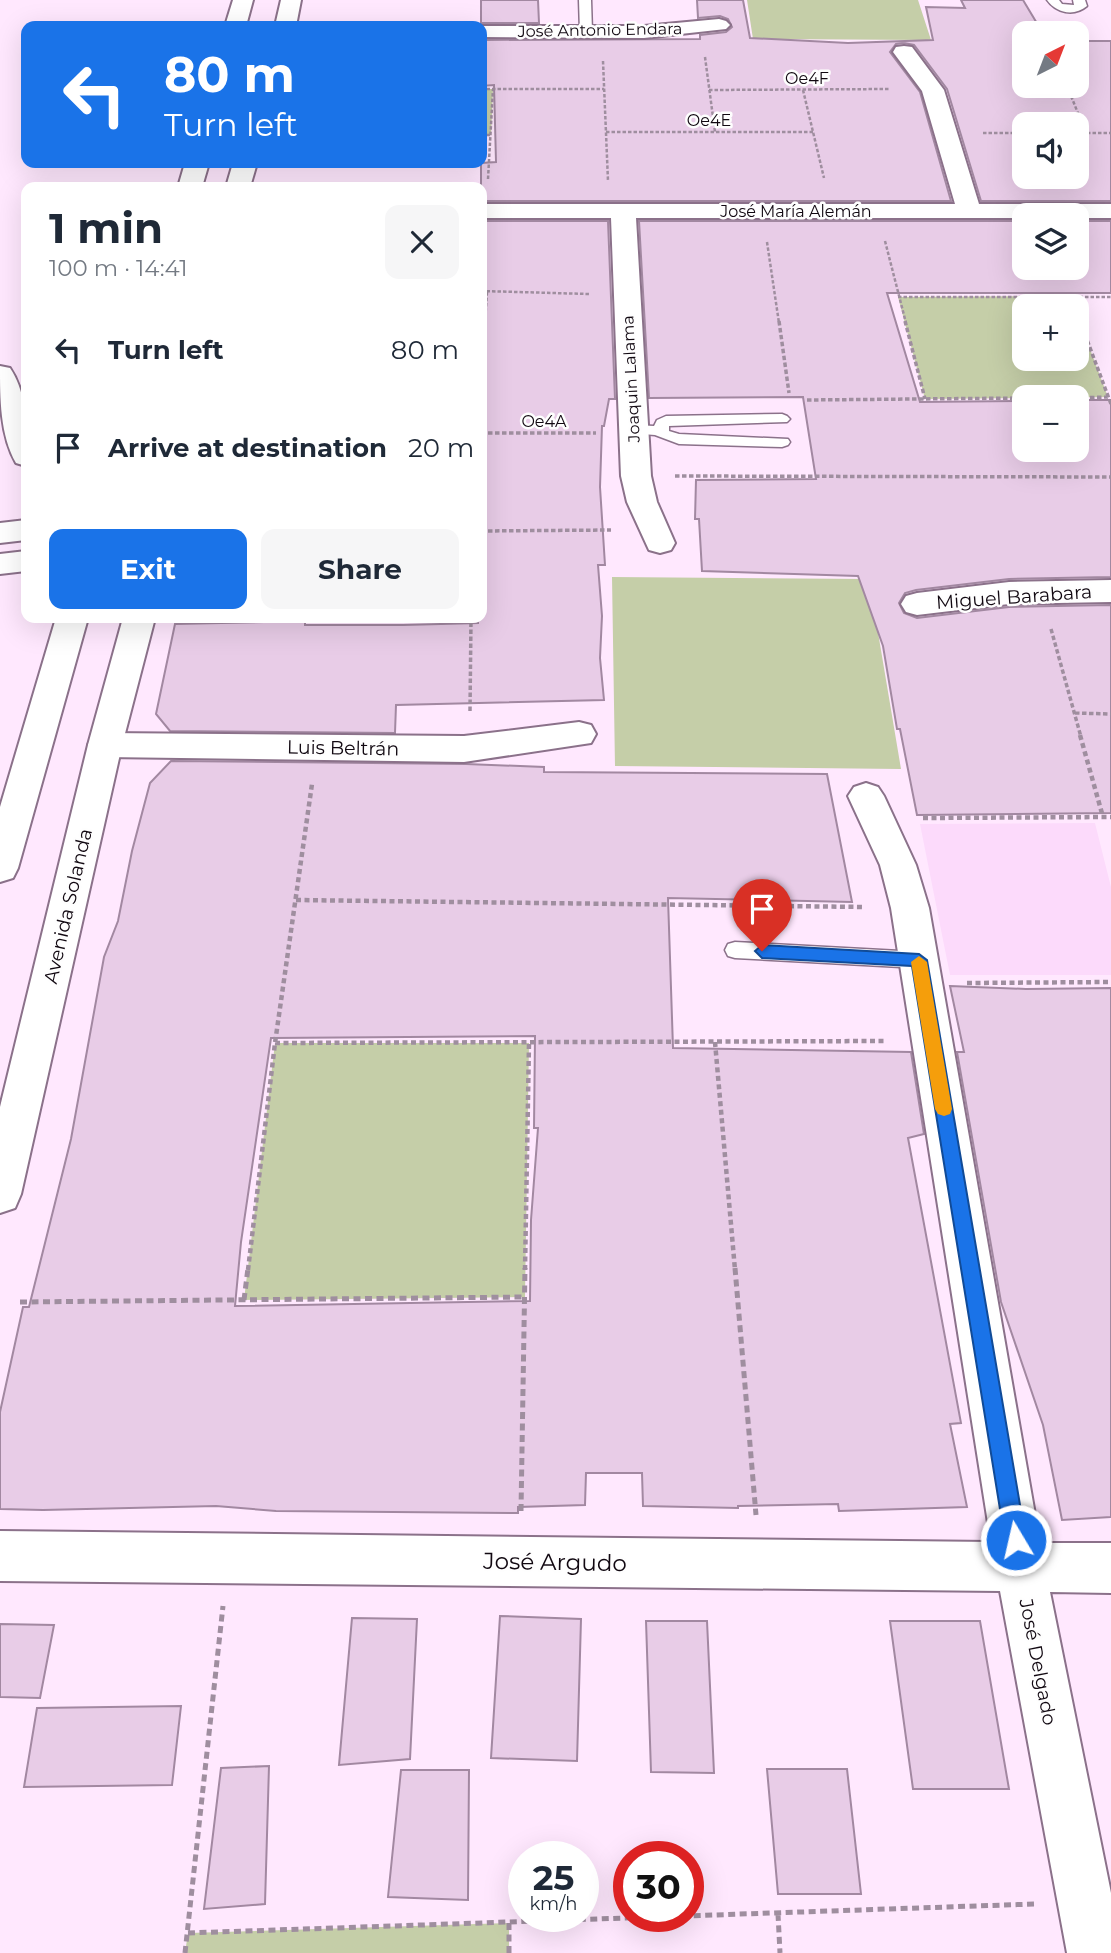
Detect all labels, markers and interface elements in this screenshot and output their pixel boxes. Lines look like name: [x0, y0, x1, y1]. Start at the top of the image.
street label: José Antonio Endara: [517, 19, 682, 41]
north arrow: [1012, 21, 1088, 98]
map controls: [1012, 21, 1089, 462]
text: 80 m: [164, 45, 295, 104]
icon: left: [49, 49, 140, 140]
street label: Oe4F: [785, 69, 829, 88]
text: Turn left: [164, 105, 298, 144]
street label: Oe4E: [687, 111, 731, 130]
button: sound: [1012, 112, 1089, 189]
text: 1 min: [49, 202, 163, 254]
street label: José María Alemán: [719, 202, 872, 221]
button: layers: [1012, 203, 1089, 280]
button: close: [385, 205, 459, 279]
text: 100 m · 14:41: [49, 254, 188, 282]
button: +: [1012, 294, 1089, 371]
street label: Joaquin Lalama: [618, 315, 644, 444]
icon: left: [49, 331, 87, 369]
text: Turn left: [108, 334, 224, 366]
text: 80 m: [391, 334, 459, 366]
button: −: [1012, 385, 1089, 462]
street label: Oe4A: [521, 412, 567, 431]
icon: arrive: [49, 429, 87, 467]
text: Arrive at destination: [108, 432, 387, 464]
text: 20 m: [408, 432, 474, 464]
button: Exit: [49, 529, 247, 609]
button: Share: [261, 529, 459, 609]
street label: Miguel Barabara: [935, 580, 1093, 614]
street label: Luis Beltrán: [287, 736, 399, 760]
street label: Avenida Solanda: [39, 826, 97, 986]
pin: [732, 879, 792, 951]
icon: arrive: [743, 890, 781, 928]
position arrow: [979, 1503, 1053, 1577]
street label: José Argudo: [482, 1547, 627, 1577]
street label: José Delgado: [1014, 1596, 1062, 1727]
speed limit sign: 30: [613, 1841, 704, 1932]
text: 25: [533, 1856, 574, 1899]
text: km/h: [529, 1893, 578, 1915]

